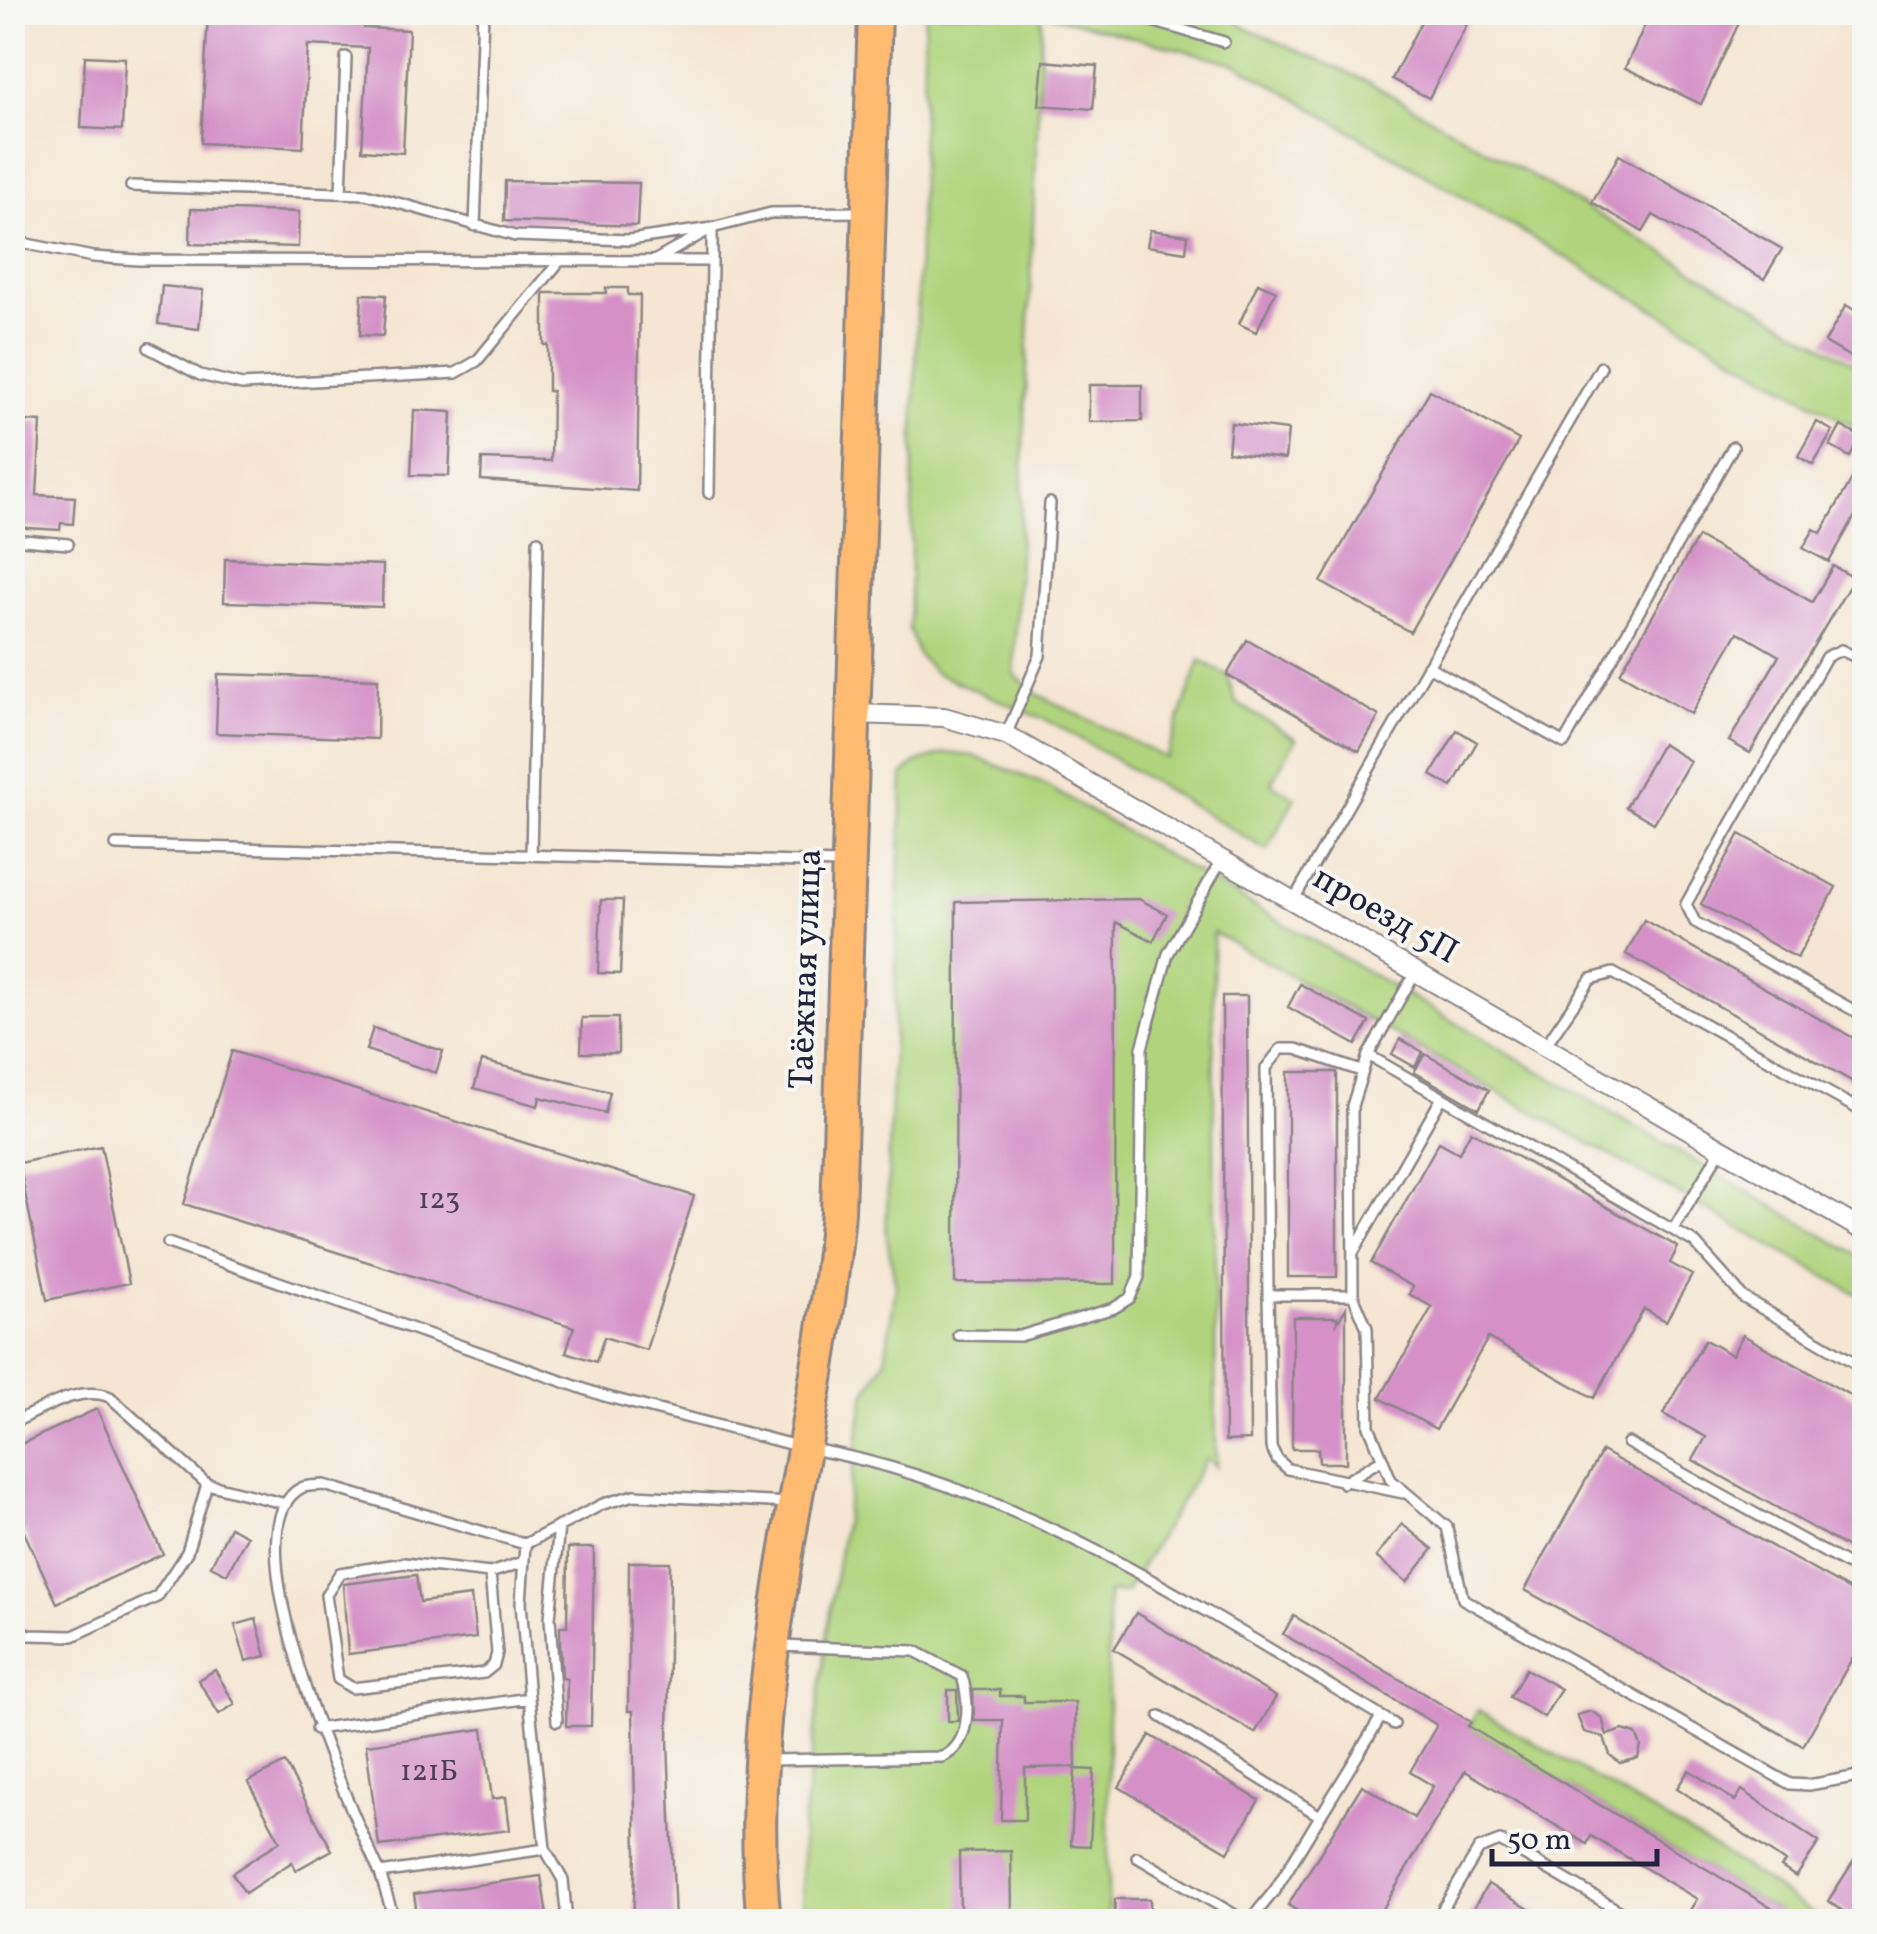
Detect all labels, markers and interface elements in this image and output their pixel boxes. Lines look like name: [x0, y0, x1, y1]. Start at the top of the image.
street label: Таёжная улица: [779, 848, 835, 1090]
street label: проезд 5П: [1304, 855, 1466, 977]
house number: 123: [418, 1179, 460, 1221]
house number: 121Б: [400, 1751, 458, 1793]
scale bar: [1492, 1804, 1657, 1866]
text: 50 m: [1507, 1820, 1571, 1862]

